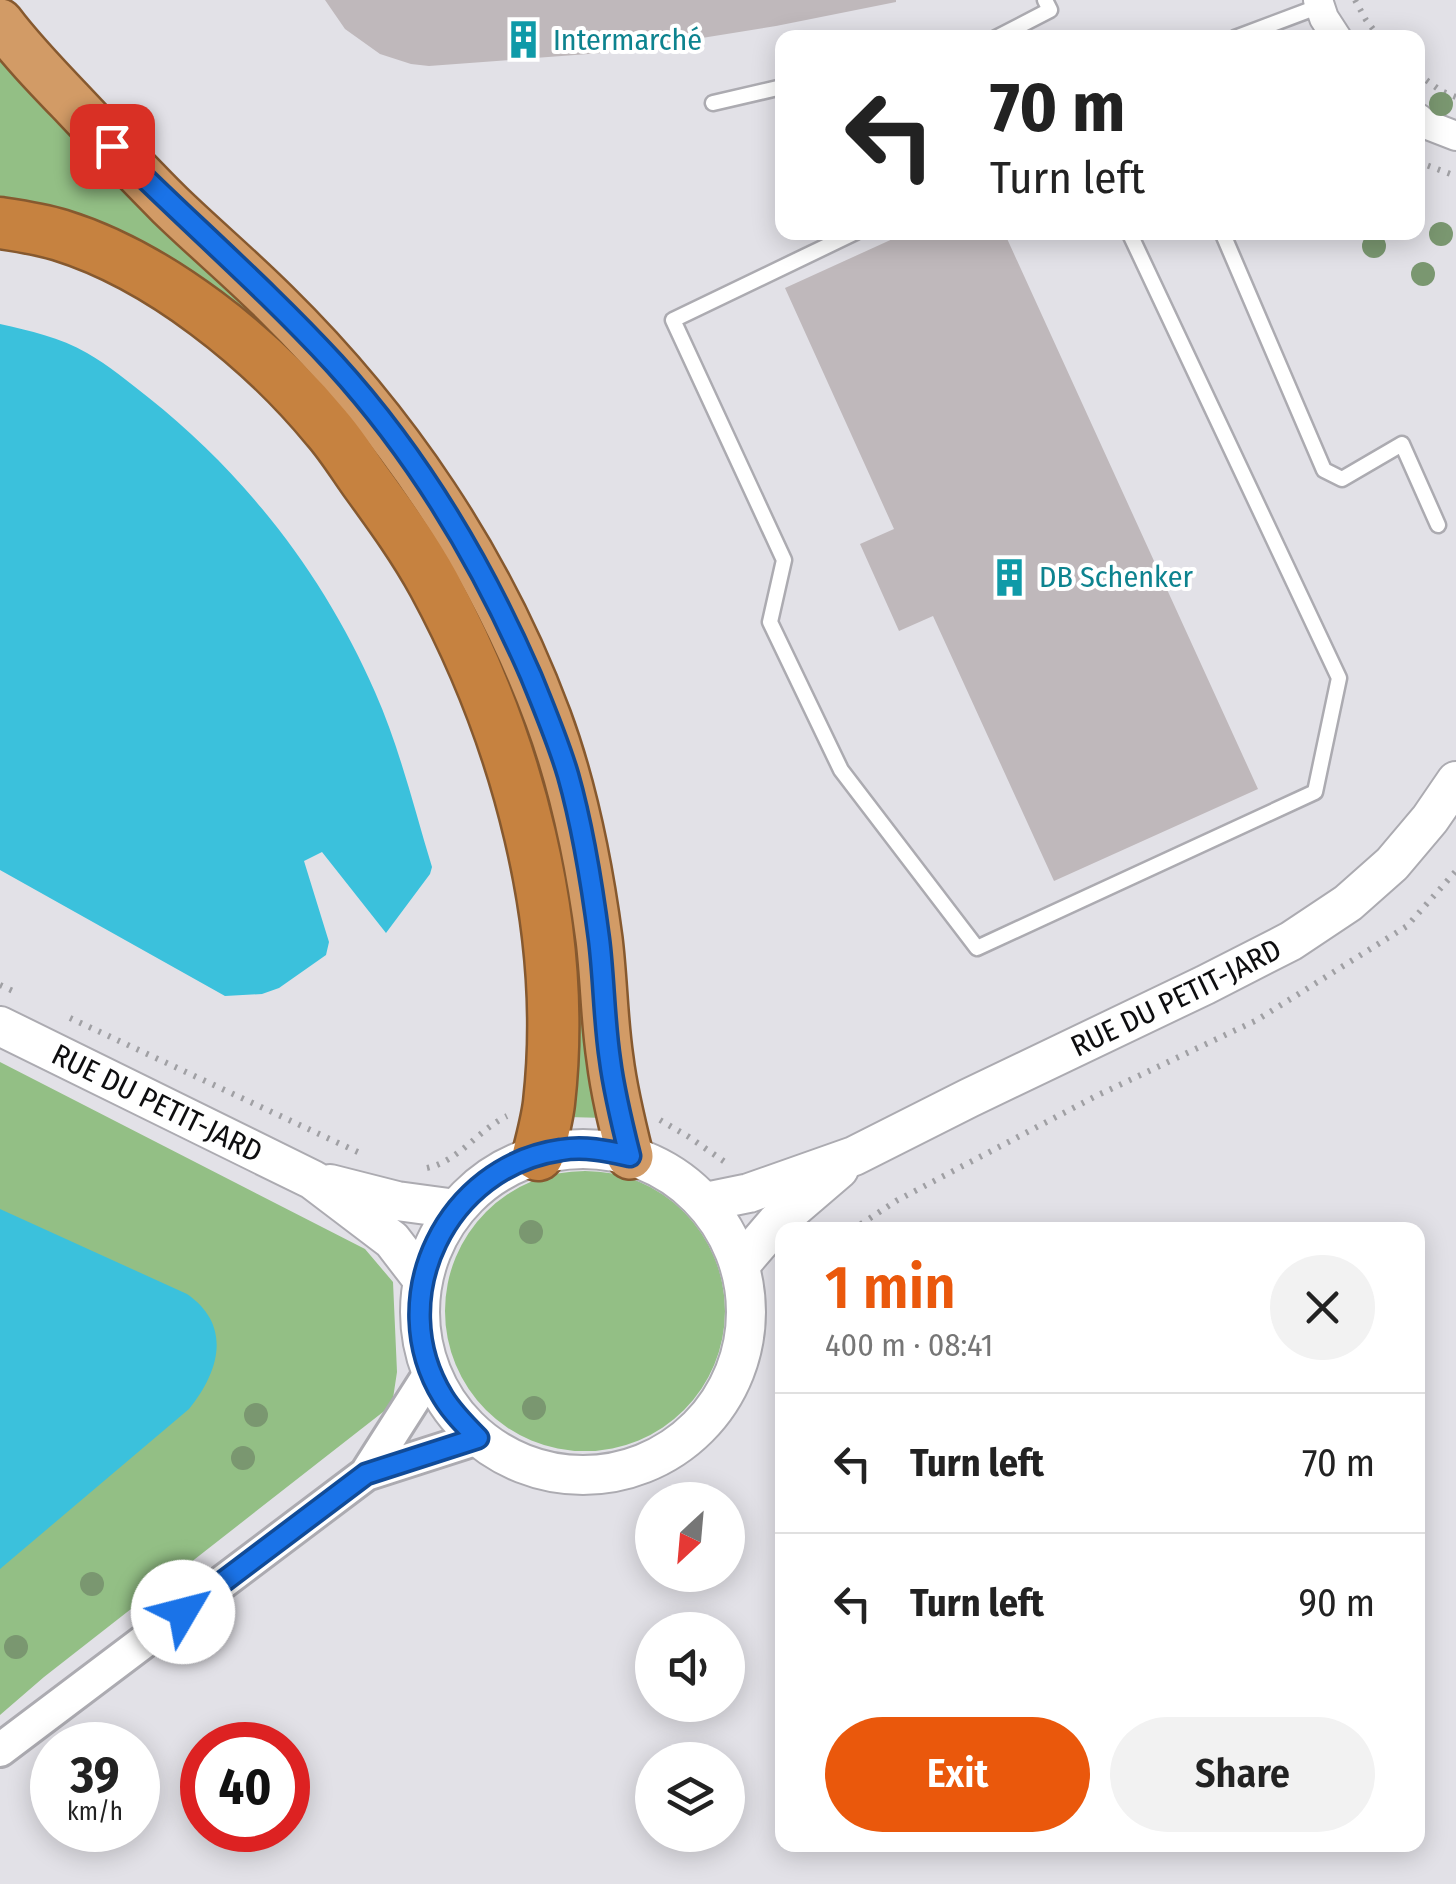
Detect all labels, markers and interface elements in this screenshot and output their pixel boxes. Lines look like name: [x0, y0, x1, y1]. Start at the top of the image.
building icon: Intermarché: [502, 19, 544, 61]
place label: Intermarché: [553, 22, 702, 58]
text: 70 m: [990, 66, 1125, 150]
icon: left: [825, 70, 955, 200]
pin: [70, 104, 155, 189]
icon: arrive: [85, 119, 140, 174]
text: Turn left: [990, 151, 1145, 205]
building icon: DB Schenker: [988, 556, 1030, 598]
place label: DB Schenker: [1039, 559, 1194, 595]
street label: RUE DU PETIT-JARD: [1065, 931, 1287, 1064]
street label: RUE DU PETIT-JARD: [46, 1036, 268, 1170]
text: 1 min: [825, 1252, 956, 1324]
button: close: [1270, 1255, 1375, 1360]
text: 400 m · 08:41: [825, 1326, 993, 1364]
icon: left: [825, 1436, 880, 1491]
text: Turn left: [910, 1440, 1044, 1486]
text: 70 m: [1302, 1440, 1375, 1486]
north arrow: [635, 1482, 745, 1592]
map controls: [635, 1482, 745, 1852]
position arrow: [131, 1560, 235, 1664]
icon: left: [825, 1576, 880, 1631]
text: Turn left: [910, 1580, 1044, 1626]
text: 90 m: [1299, 1580, 1375, 1626]
button: sound: [635, 1612, 745, 1722]
button: Exit: [825, 1717, 1090, 1832]
button: Share: [1110, 1717, 1375, 1832]
speed limit sign: 40: [180, 1722, 310, 1852]
button: layers: [635, 1742, 745, 1852]
text: 39: [70, 1745, 120, 1805]
text: km/h: [67, 1797, 123, 1827]

